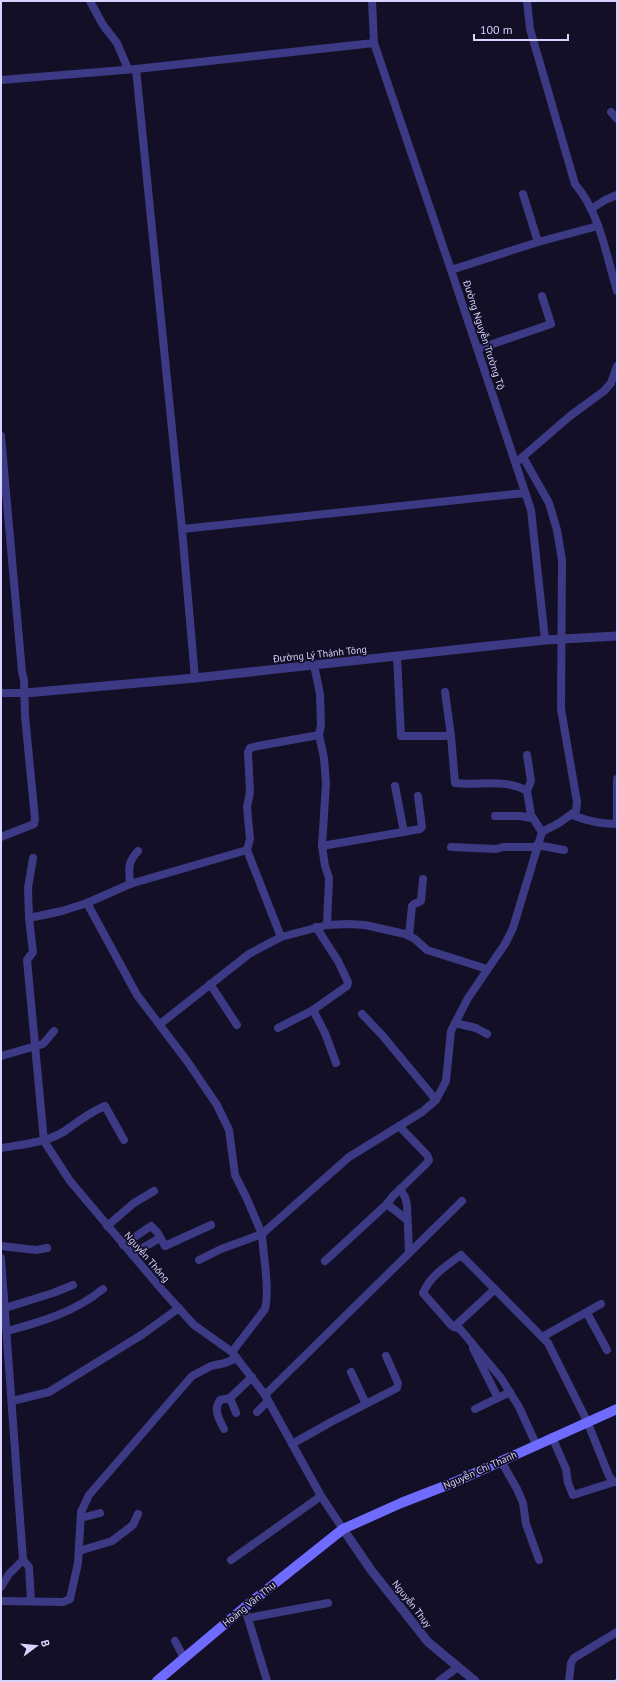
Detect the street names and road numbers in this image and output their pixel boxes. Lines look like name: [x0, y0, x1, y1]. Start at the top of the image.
street label: Đường Nguyễn Trường Tộ: [460, 278, 508, 392]
street label: Đường Lý Thánh Tông: [271, 643, 368, 665]
street label: Nguyễn Thông: [122, 1229, 172, 1285]
street label: Nguyễn Chí Thanh: [441, 1448, 519, 1492]
street label: Nguyễn Thụy: [389, 1578, 435, 1631]
street label: Hoàng Văn Thụ: [220, 1579, 278, 1629]

